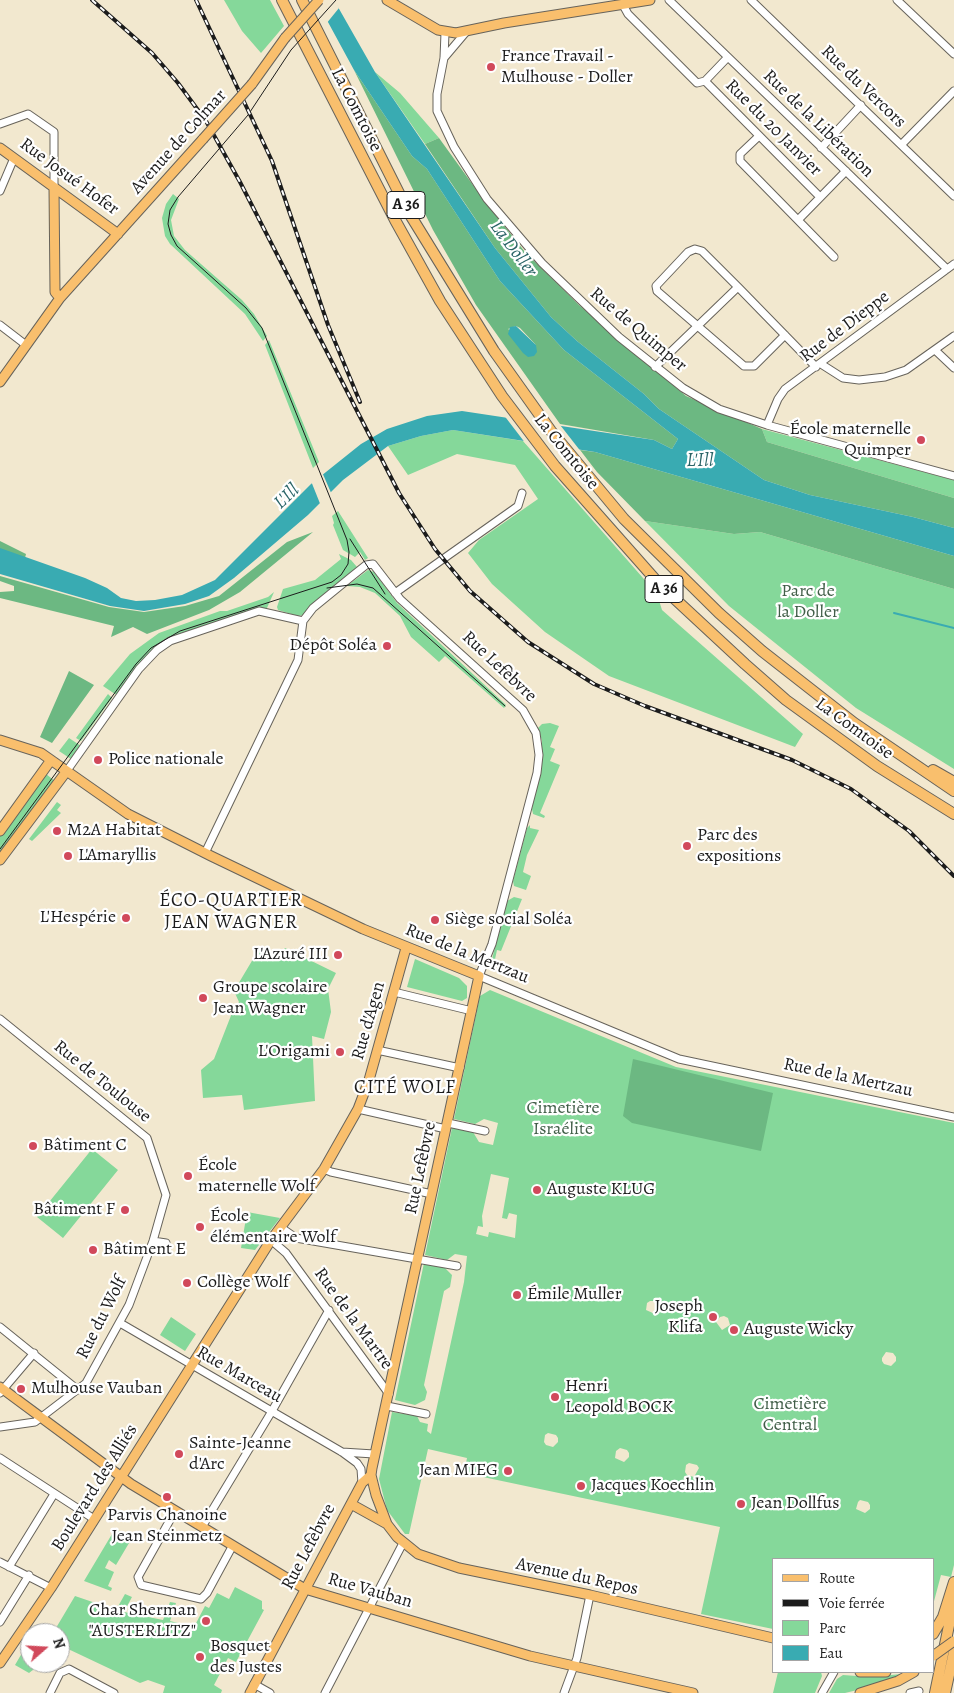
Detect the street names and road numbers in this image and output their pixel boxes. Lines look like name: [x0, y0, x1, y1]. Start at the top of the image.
street label: Rue du Vercors: [816, 41, 910, 133]
street label: La Comtoise: [326, 64, 386, 156]
street label: Rue de la Libération: [758, 66, 878, 182]
street label: Rue du 20 Janvier: [720, 75, 826, 181]
street label: Avenue de Colmar: [126, 85, 232, 199]
street label: Rue Josué Hofer: [15, 134, 123, 220]
road number: A 36: [387, 192, 425, 218]
street label: Rue de Quimper: [585, 283, 691, 377]
street label: Rue de Dieppe: [796, 286, 894, 368]
street label: La Comtoise: [529, 410, 603, 494]
road number: A 36: [645, 576, 683, 602]
street label: Rue Lefèbvre: [457, 627, 541, 707]
street label: La Comtoise: [811, 693, 897, 765]
street label: Rue de la Mertzau: [402, 919, 532, 989]
street label: Rue d'Agen: [348, 979, 390, 1063]
street label: Rue de Toulouse: [49, 1036, 155, 1128]
street label: Rue de la Mertzau: [781, 1054, 915, 1102]
street label: Rue Lefèbvre: [401, 1120, 441, 1216]
street label: Rue de la Martre: [309, 1264, 397, 1374]
street label: Rue du Wolf: [72, 1273, 132, 1363]
street label: Rue Marceau: [192, 1342, 286, 1408]
street label: Boulevard des Alliés: [47, 1421, 143, 1555]
street label: Rue Lefèbvre: [277, 1500, 341, 1594]
street label: Avenue du Repos: [514, 1554, 640, 1600]
street label: Rue Vauban: [325, 1569, 415, 1613]

